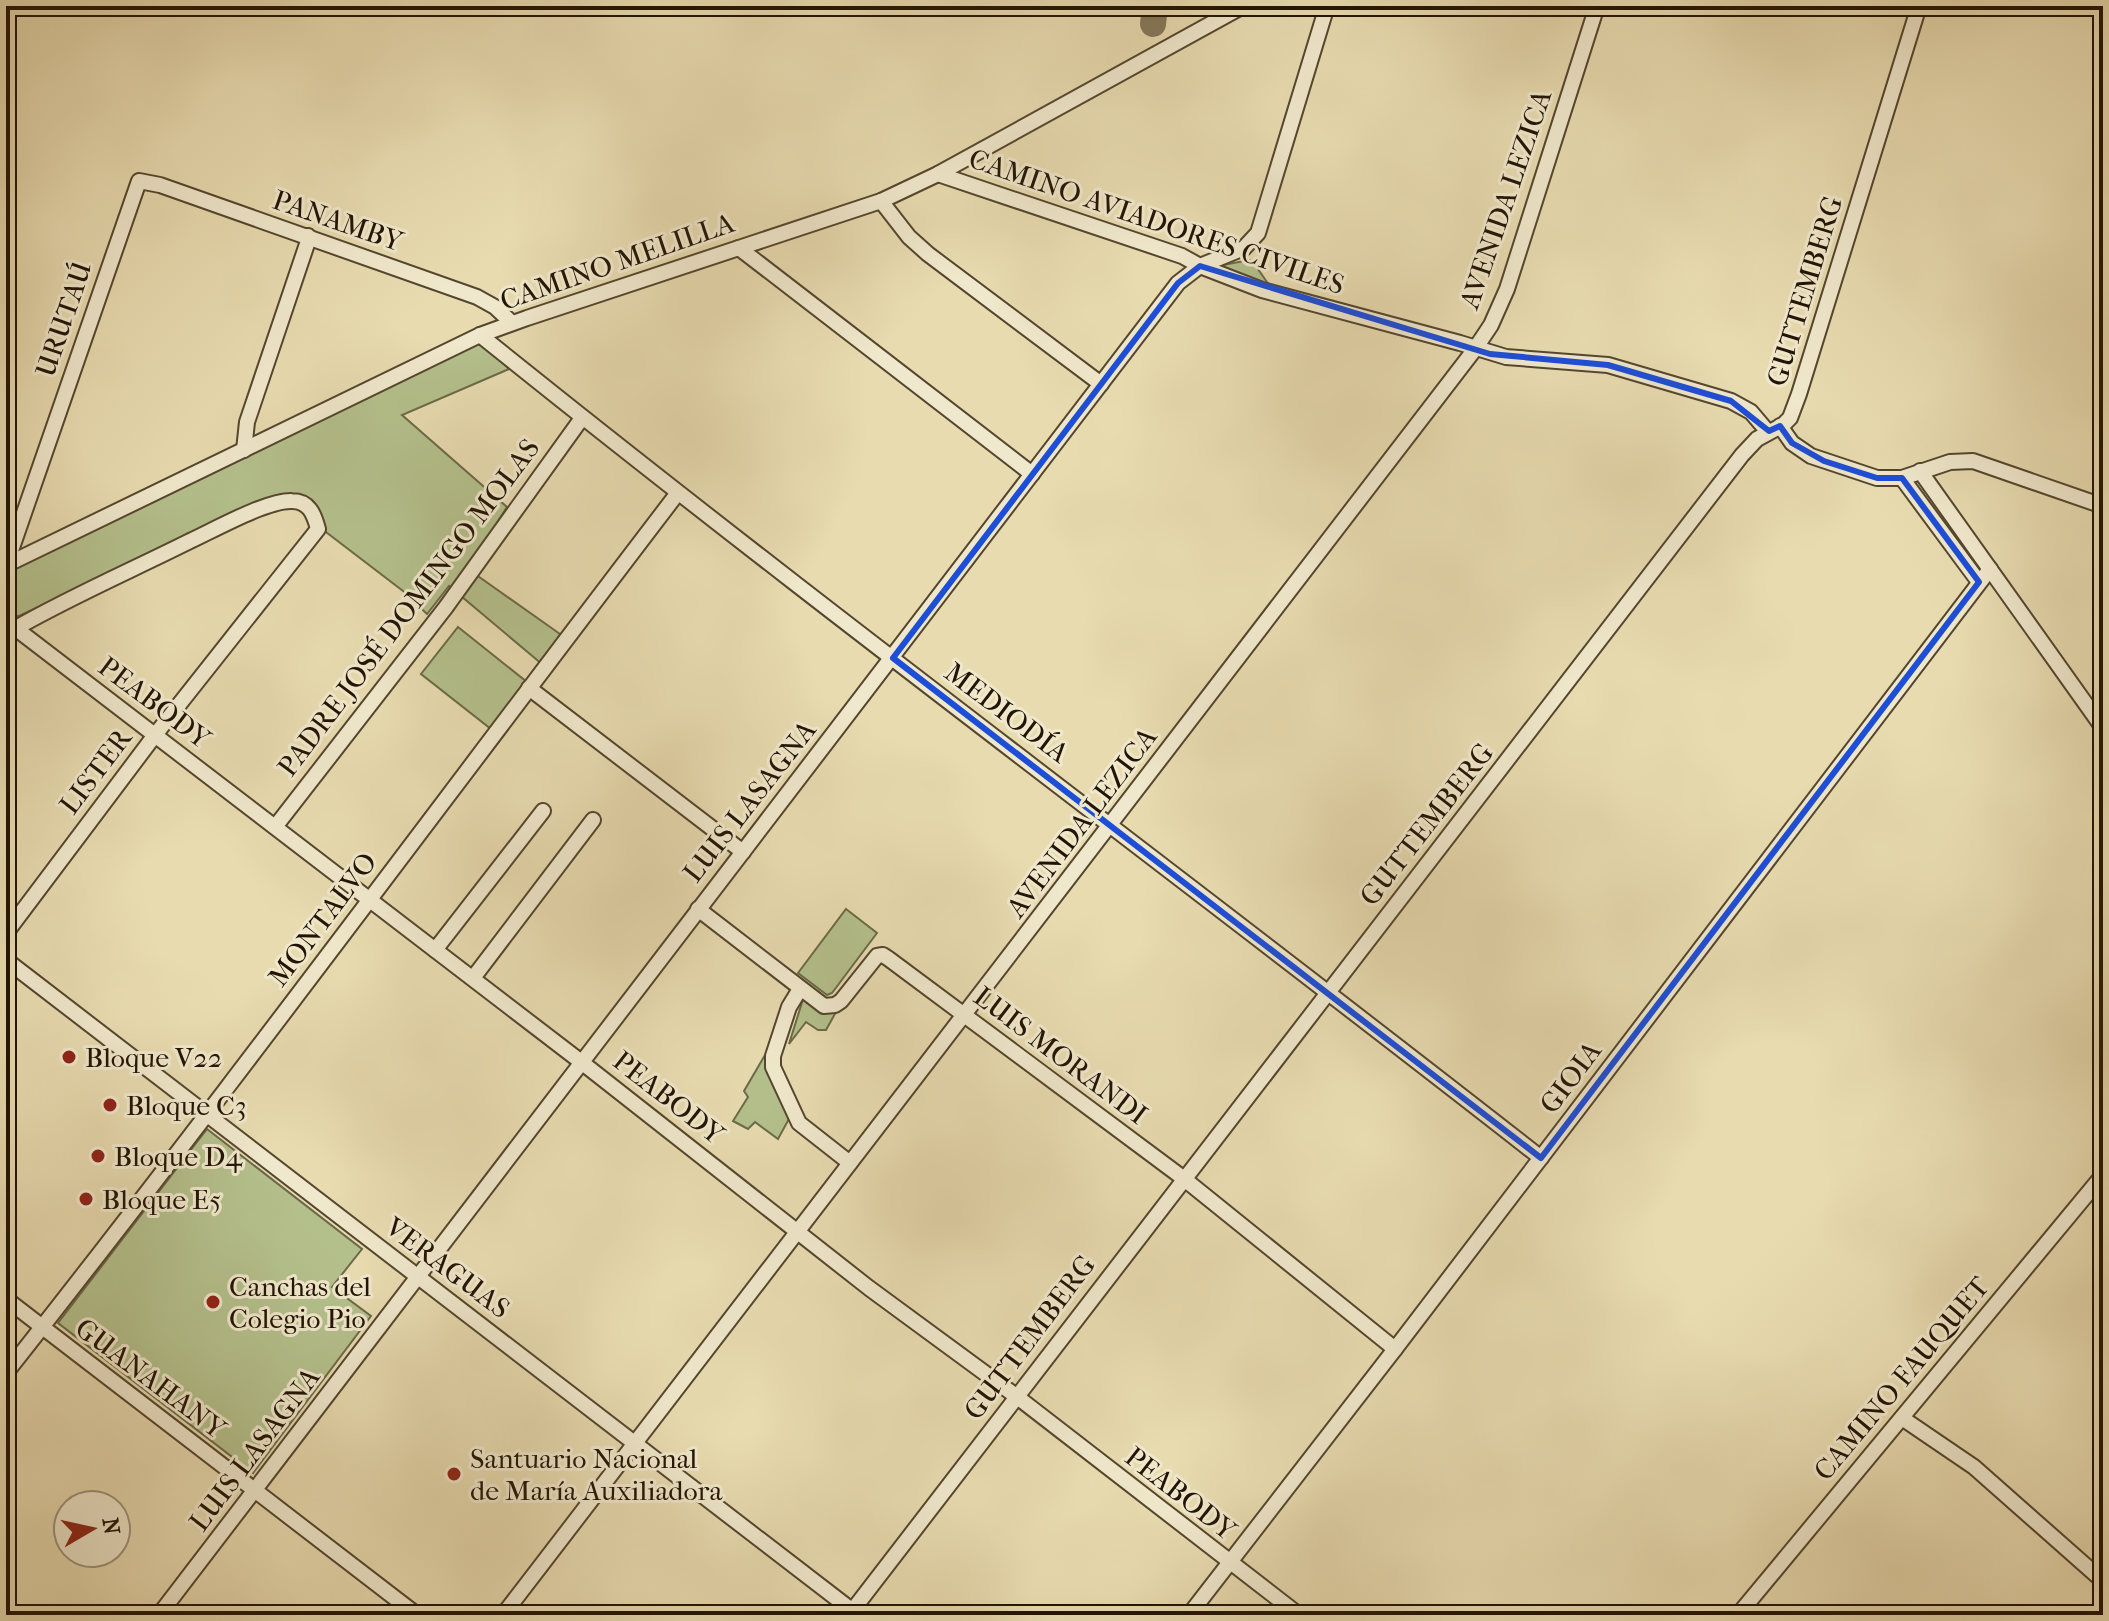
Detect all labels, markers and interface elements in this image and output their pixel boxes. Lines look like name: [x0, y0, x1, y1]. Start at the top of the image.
street label: AVENIDA LEZICA: [1452, 85, 1559, 314]
street label: CAMINO AVIADORES CIVILES: [965, 142, 1349, 301]
street label: PANAMBY: [268, 183, 408, 258]
street label: GUTTEMBERG: [1760, 192, 1849, 390]
street label: CAMINO MELILLA: [496, 206, 739, 317]
street label: URUTAÚ: [28, 257, 99, 381]
street label: PADRE JOSÉ DOMINGO MOLAS: [271, 432, 546, 783]
street label: PEABODY: [92, 650, 218, 756]
street label: MEDIODÍA: [938, 655, 1076, 770]
street label: LUIS LASAGNA: [676, 713, 823, 889]
street label: AVENIDA LEZICA: [999, 720, 1164, 925]
street label: LISTER: [53, 721, 139, 821]
street label: GUTTEMBERG: [1353, 737, 1500, 912]
street label: MONTALVO: [261, 846, 383, 993]
street label: LUIS MORANDI: [968, 980, 1154, 1131]
street label: GIOIA: [1533, 1034, 1609, 1120]
place label: Bloque V22: [85, 1041, 222, 1074]
street label: PEABODY: [607, 1044, 731, 1152]
marker: Bloque V22: [60, 1048, 78, 1066]
place label: Bloque C3: [126, 1089, 246, 1122]
marker: Bloque C3: [101, 1096, 119, 1114]
place label: Bloque D4: [114, 1140, 243, 1173]
marker: Bloque D4: [89, 1147, 107, 1165]
place label: Bloque E5: [102, 1183, 221, 1216]
marker: Bloque E5: [77, 1190, 95, 1208]
street label: VERAGUAS: [378, 1209, 516, 1325]
street label: GUTTEMBERG: [957, 1249, 1102, 1426]
street label: CAMINO FAUQUET: [1807, 1269, 1997, 1487]
place label: Canchas del Colegio Pio: [229, 1270, 371, 1335]
marker: Canchas del Colegio Pio: [204, 1293, 222, 1311]
street label: GUANAHANY: [69, 1311, 233, 1446]
street label: LUIS LASAGNA: [182, 1361, 327, 1537]
street label: PEABODY: [1119, 1440, 1243, 1548]
place label: Santuario Nacional de María Auxiliadora: [470, 1442, 724, 1507]
marker: Santuario Nacional de María Auxiliadora: [445, 1465, 463, 1483]
north arrow: [52, 1489, 132, 1569]
text: N: [97, 1516, 125, 1537]

